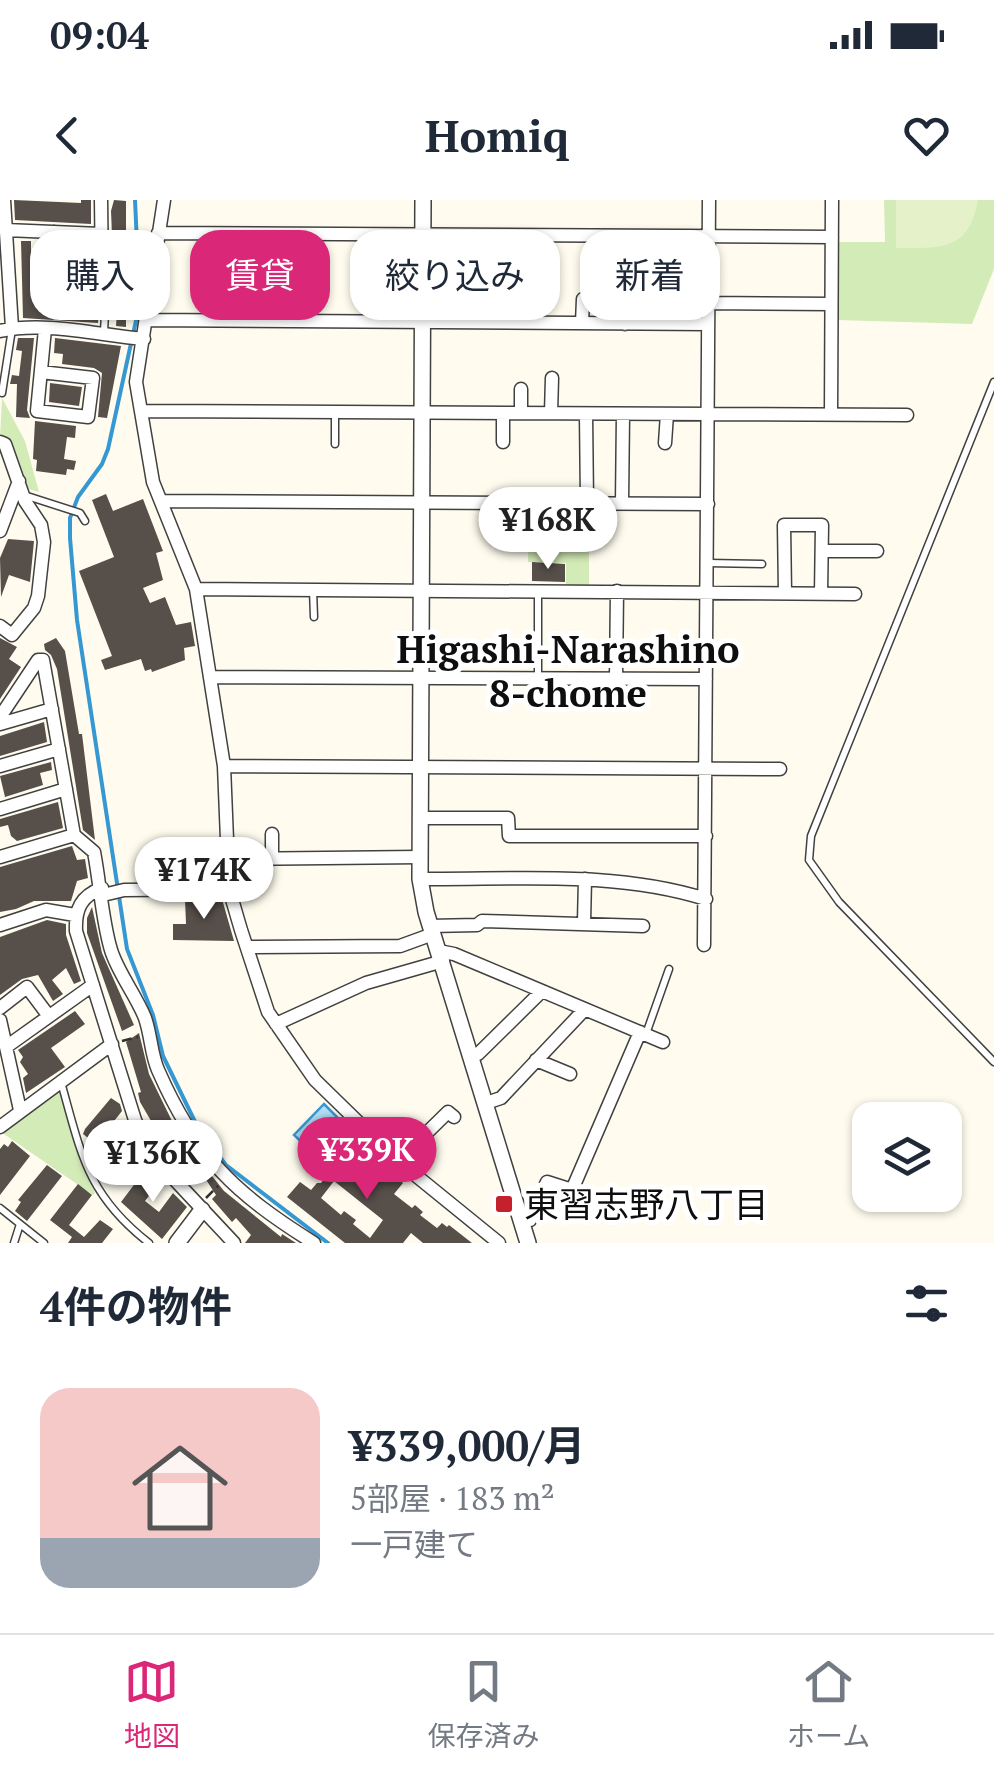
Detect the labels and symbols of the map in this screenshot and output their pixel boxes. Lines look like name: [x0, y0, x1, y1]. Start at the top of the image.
pin: ¥168K: [478, 487, 618, 572]
district label: Higashi-Narashino 8-chome: [397, 624, 739, 718]
pin: ¥174K: [134, 837, 274, 922]
pin: ¥339K: [297, 1117, 437, 1202]
pin: ¥136K: [83, 1120, 223, 1205]
place label: 東習志野八丁目: [524, 1181, 769, 1227]
marker: 東習志野八丁目: [493, 1193, 515, 1215]

